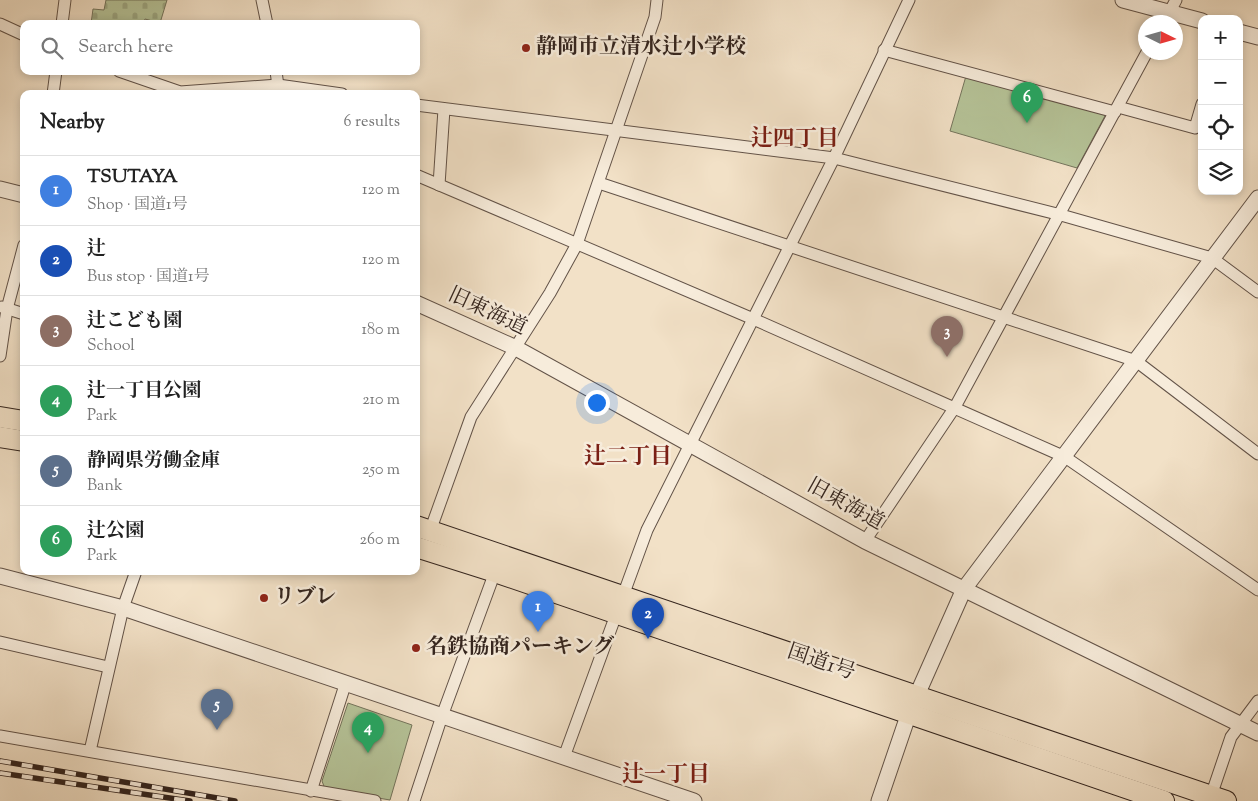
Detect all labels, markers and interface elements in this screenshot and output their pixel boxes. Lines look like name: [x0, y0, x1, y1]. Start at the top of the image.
north arrow: [1138, 15, 1183, 60]
map controls: [1198, 15, 1243, 195]
button: +: [1198, 15, 1243, 60]
search box: [20, 20, 420, 75]
place label: 静岡市立清水辻小学校: [536, 33, 746, 63]
icon: search: [38, 34, 66, 62]
text: Search here: [78, 34, 173, 61]
marker: 静岡市立清水辻小学校: [520, 42, 532, 54]
button: −: [1198, 60, 1243, 105]
pin: 6: [1011, 82, 1043, 123]
button: locate: [1198, 105, 1243, 150]
text: Nearby: [40, 108, 105, 138]
text: 6 results: [344, 111, 400, 134]
district label: 辻四丁目: [751, 124, 839, 156]
button: layers: [1198, 150, 1243, 195]
text: TSUTAYA: [87, 164, 178, 191]
text: 1: [53, 179, 59, 202]
text: 120 m: [362, 179, 400, 202]
text: Shop · 国道1号: [87, 194, 188, 217]
text: 辻: [87, 236, 106, 263]
text: 2: [52, 249, 60, 272]
text: 120 m: [362, 249, 400, 272]
text: Bus stop · 国道1号: [87, 266, 210, 289]
street label: 旧東海道: [443, 281, 531, 343]
text: 辻こども園: [87, 308, 182, 335]
pin: 3: [931, 316, 963, 357]
text: 3: [53, 319, 59, 342]
text: 180 m: [361, 319, 400, 342]
text: School: [87, 335, 135, 358]
text: 辻一丁目公園: [87, 378, 201, 405]
text: 4: [52, 389, 60, 412]
text: 210 m: [362, 389, 400, 412]
your location: [584, 390, 610, 416]
text: Park: [87, 405, 118, 428]
district label: 辻二丁目: [584, 442, 672, 474]
text: 静岡県労働金庫: [87, 448, 220, 475]
text: 5: [53, 459, 59, 482]
text: 250 m: [362, 459, 400, 482]
street label: 旧東海道: [801, 472, 889, 538]
text: Bank: [87, 475, 123, 498]
text: 辻公園: [87, 518, 144, 545]
text: 6: [52, 529, 60, 552]
text: 260 m: [359, 529, 400, 552]
text: Park: [87, 545, 118, 568]
place label: リブレ: [274, 583, 336, 613]
pin: 1: [522, 591, 554, 632]
marker: リブレ: [258, 592, 270, 604]
pin: 2: [632, 598, 664, 639]
place label: 名鉄協商パーキング: [426, 633, 614, 663]
street label: 国道1号: [783, 637, 859, 689]
marker: 名鉄協商パーキング: [410, 642, 422, 654]
pin: 5: [201, 689, 233, 730]
pin: 4: [352, 712, 384, 753]
district label: 辻一丁目: [622, 760, 710, 792]

